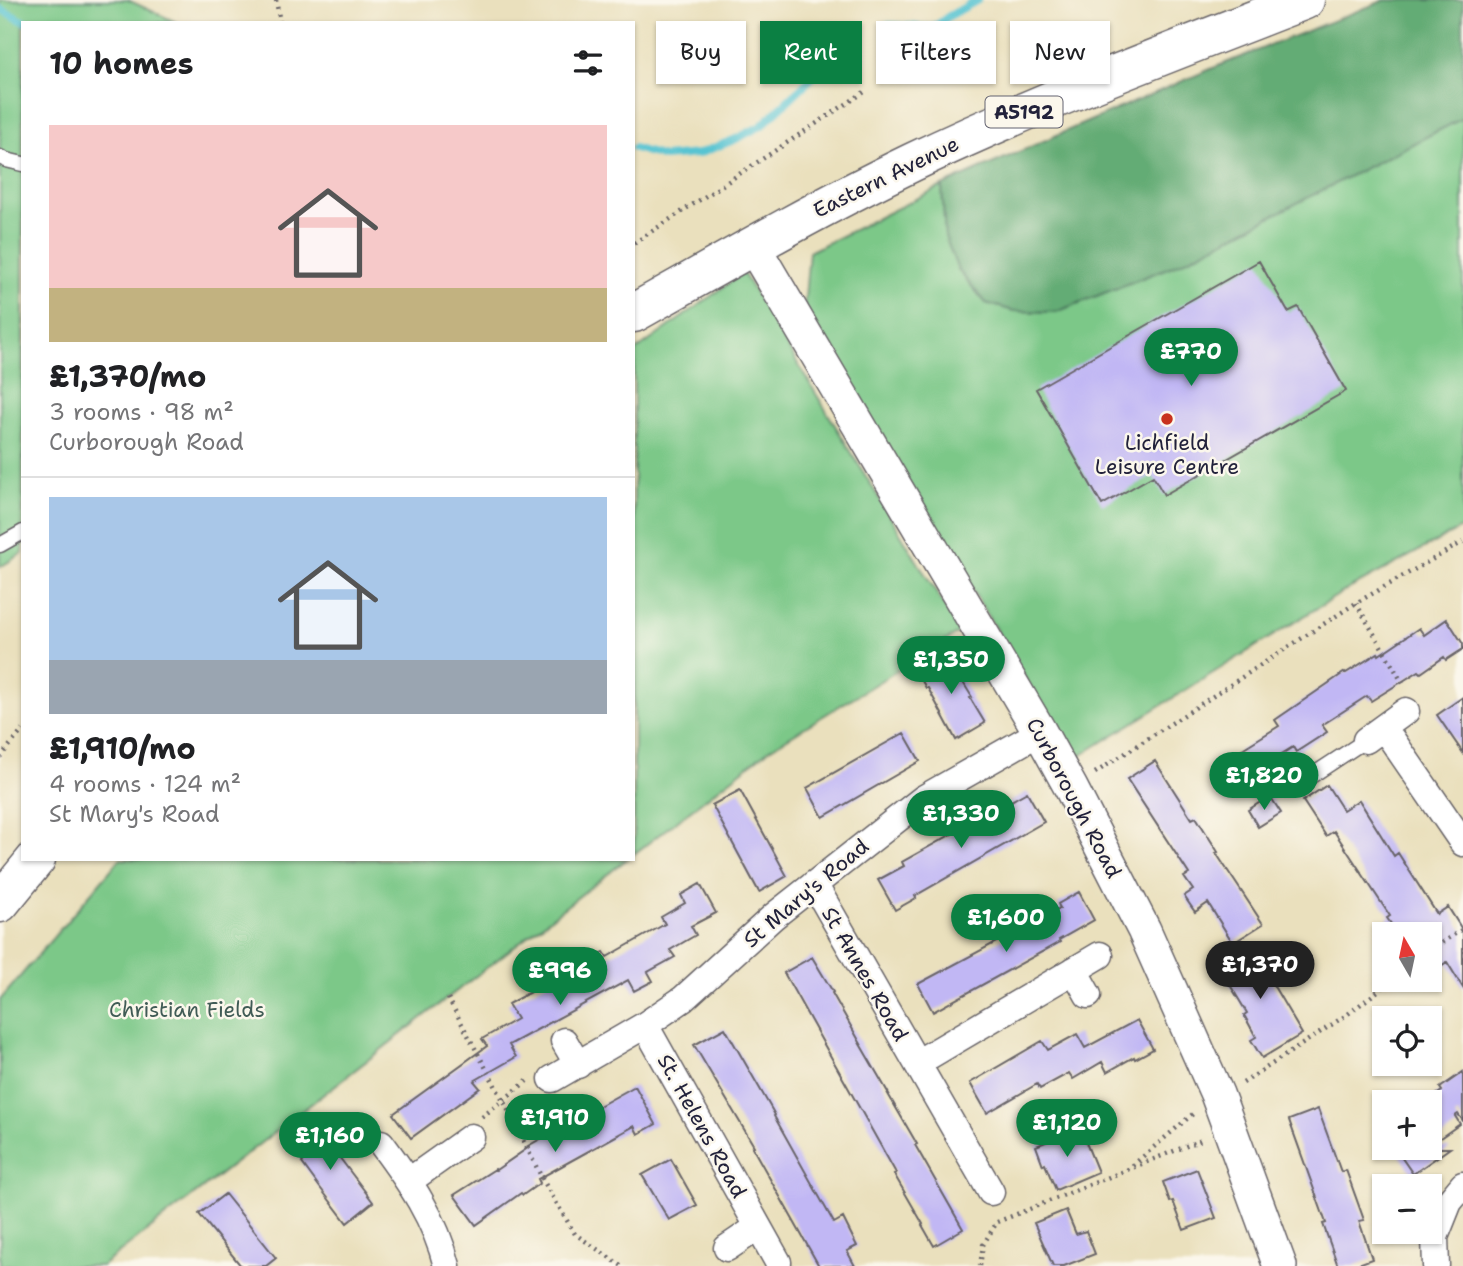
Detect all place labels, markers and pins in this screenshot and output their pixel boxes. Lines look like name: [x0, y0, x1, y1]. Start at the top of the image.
pin: £770: [1150, 328, 1232, 388]
marker: Lichfield Leisure Centre: [1159, 411, 1175, 427]
place label: Lichfield Leisure Centre: [1095, 429, 1239, 481]
pin: £1,350: [894, 636, 1008, 696]
pin: £1,820: [1207, 752, 1321, 812]
pin: £1,330: [904, 790, 1018, 850]
pin: £1,600: [949, 894, 1063, 954]
pin: £1,370: [1203, 942, 1317, 1001]
pin: £996: [519, 948, 601, 1007]
pin: £1,910: [498, 1094, 612, 1154]
pin: £1,120: [1010, 1100, 1124, 1159]
pin: £1,160: [273, 1112, 387, 1172]

